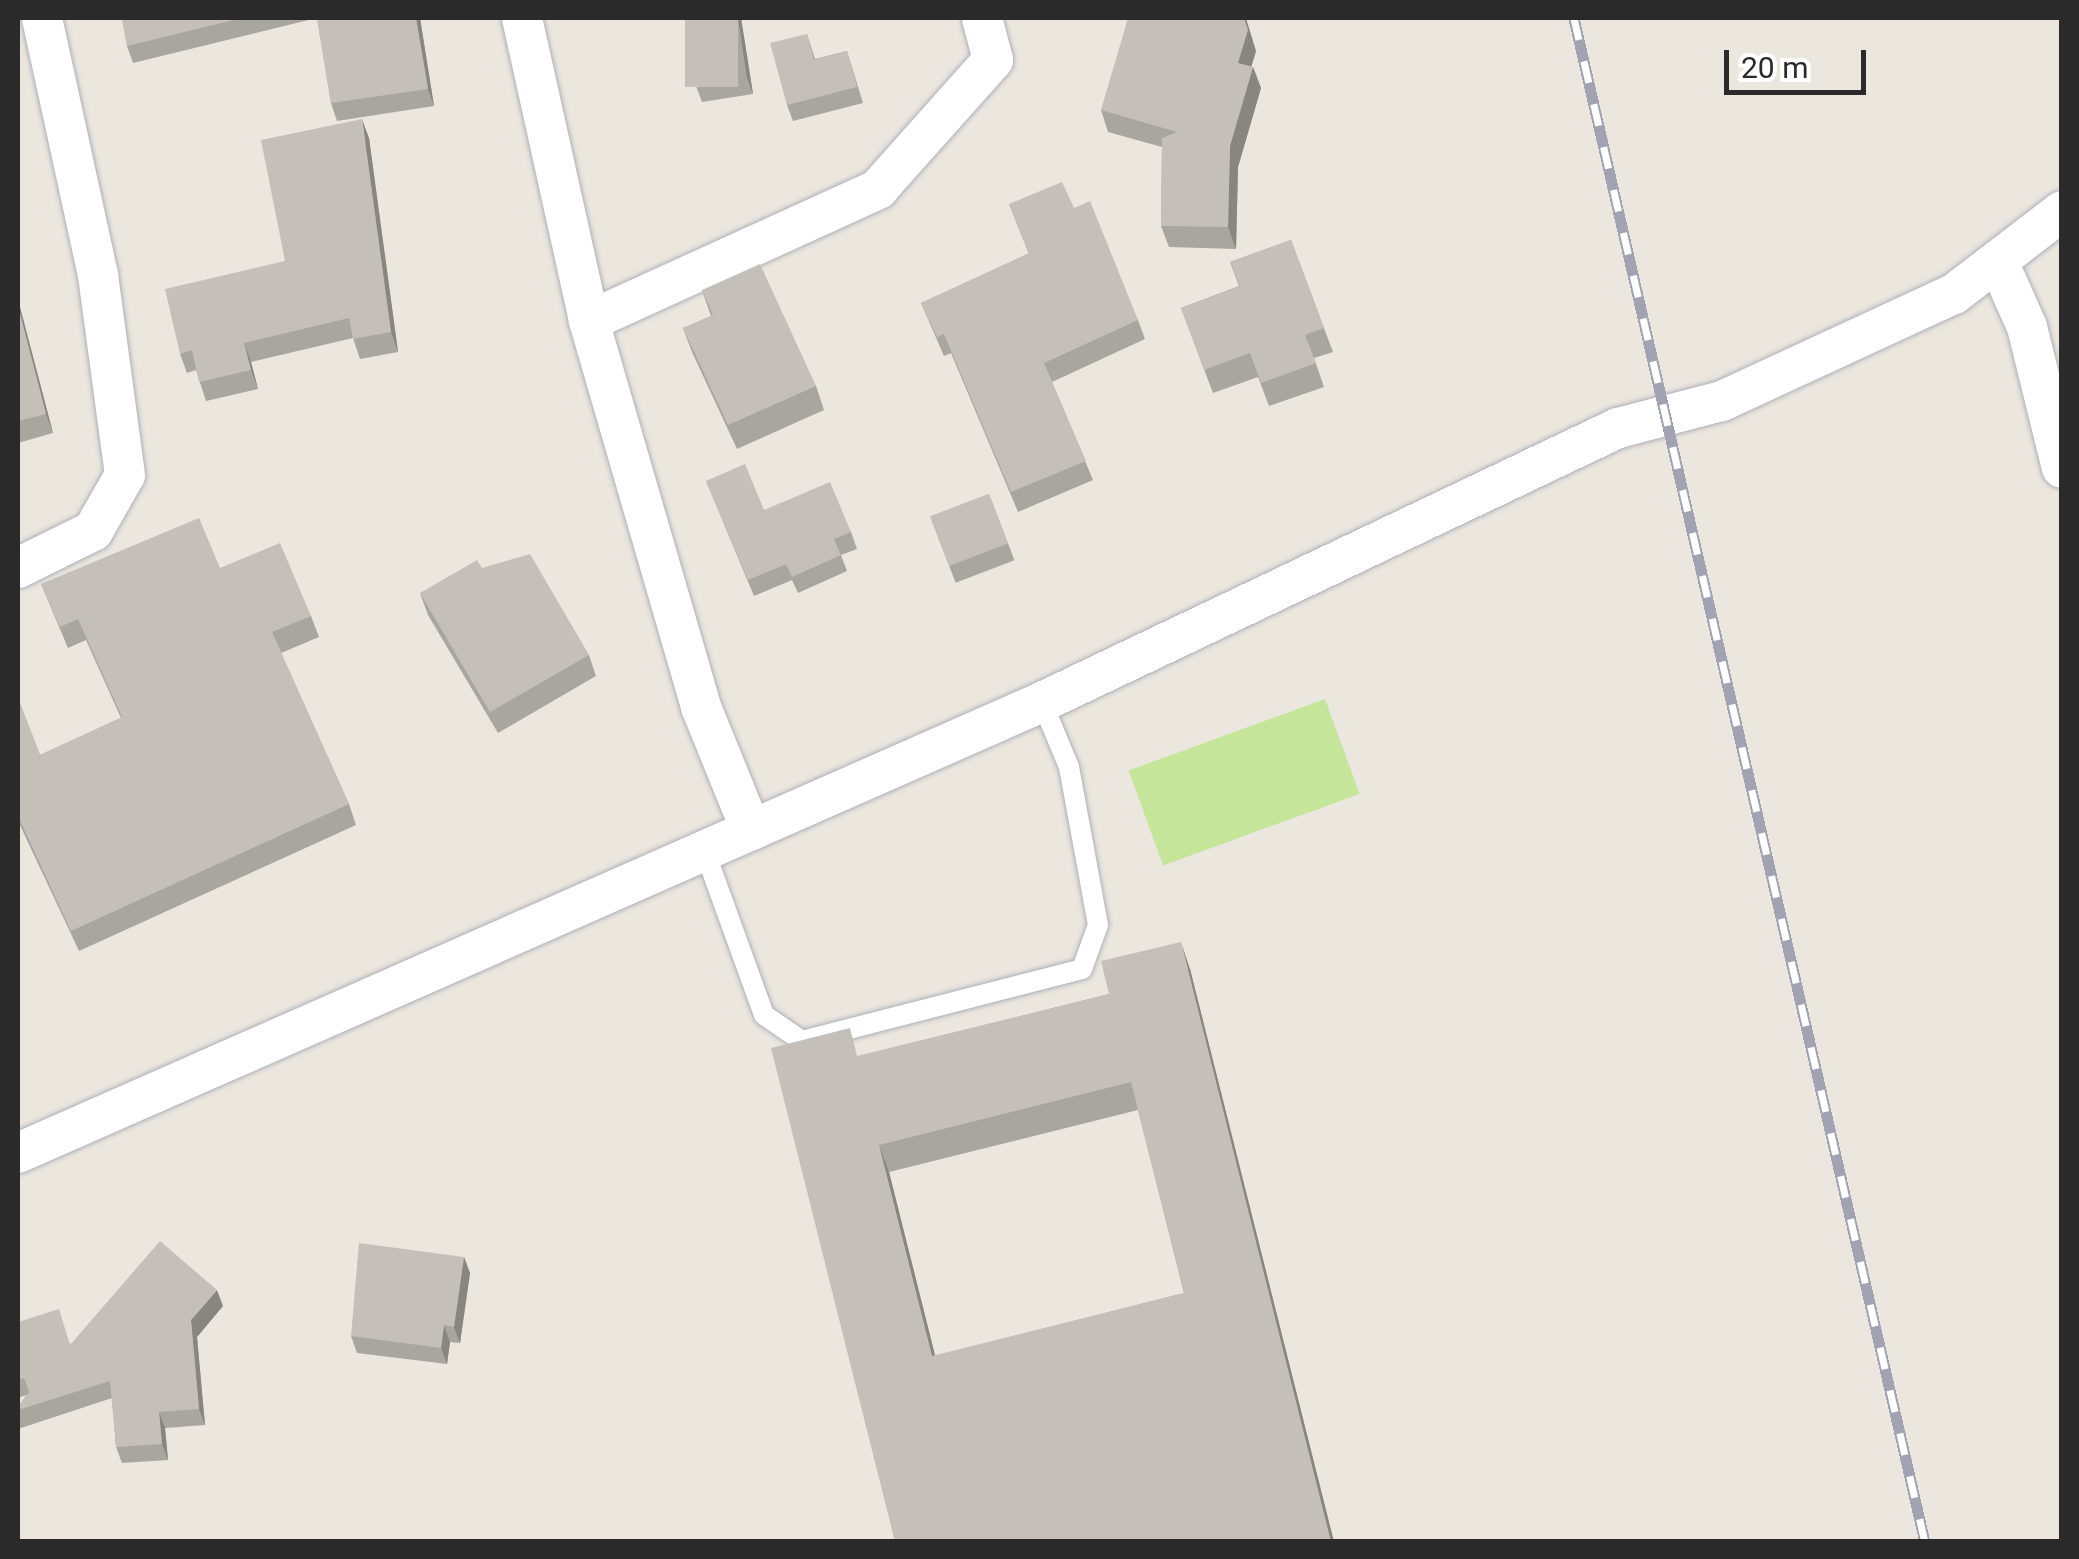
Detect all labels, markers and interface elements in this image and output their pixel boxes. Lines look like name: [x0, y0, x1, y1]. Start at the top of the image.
scale bar: [1729, 30, 1872, 92]
text: 20 m: [1741, 50, 1808, 85]

